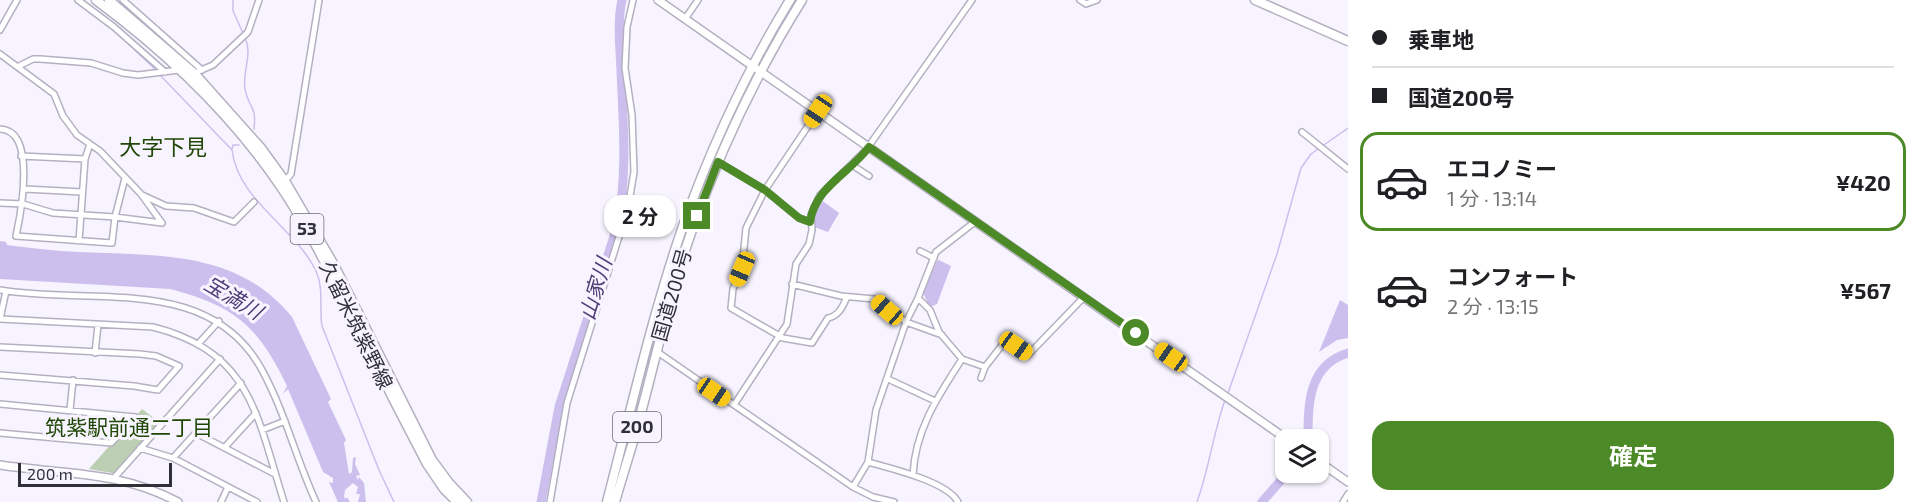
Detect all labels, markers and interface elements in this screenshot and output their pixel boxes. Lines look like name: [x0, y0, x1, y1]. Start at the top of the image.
text: 乗車地: [1408, 26, 1474, 52]
text: 国道200号: [1408, 84, 1515, 110]
car: [800, 91, 836, 131]
district label: 大字下見: [119, 133, 207, 159]
icon: car: [1375, 155, 1429, 209]
text: エコノミー: [1447, 155, 1557, 181]
text: ¥420: [1836, 169, 1891, 195]
text: 1 分 · 13:14: [1447, 186, 1537, 210]
callout: 2 分: [604, 195, 676, 237]
route end: [683, 202, 710, 229]
text: 2 分: [622, 204, 658, 228]
road number: 53: [290, 214, 324, 244]
street label: 国道200号: [646, 246, 696, 344]
car: [727, 249, 757, 289]
water label: 山家川: [573, 253, 616, 322]
street label: 久留米筑紫野線: [315, 256, 398, 393]
icon: car: [1375, 263, 1429, 317]
text: コンフォート: [1447, 263, 1578, 289]
water label: 宝満川: [200, 270, 269, 325]
text: ¥567: [1840, 277, 1891, 303]
car: [868, 291, 906, 329]
text: 2 分 · 13:15: [1447, 294, 1539, 318]
route start: [1122, 319, 1149, 346]
car: [996, 328, 1036, 364]
car: [1151, 339, 1191, 375]
car: [694, 374, 734, 410]
road number: 200: [613, 412, 661, 442]
district label: 筑紫駅前通二丁目: [45, 414, 213, 439]
button: 確定: [1372, 421, 1894, 490]
map controls: [1275, 429, 1329, 483]
button: layers: [1275, 429, 1329, 483]
scale bar: [18, 460, 172, 488]
text: 200 m: [27, 464, 73, 483]

